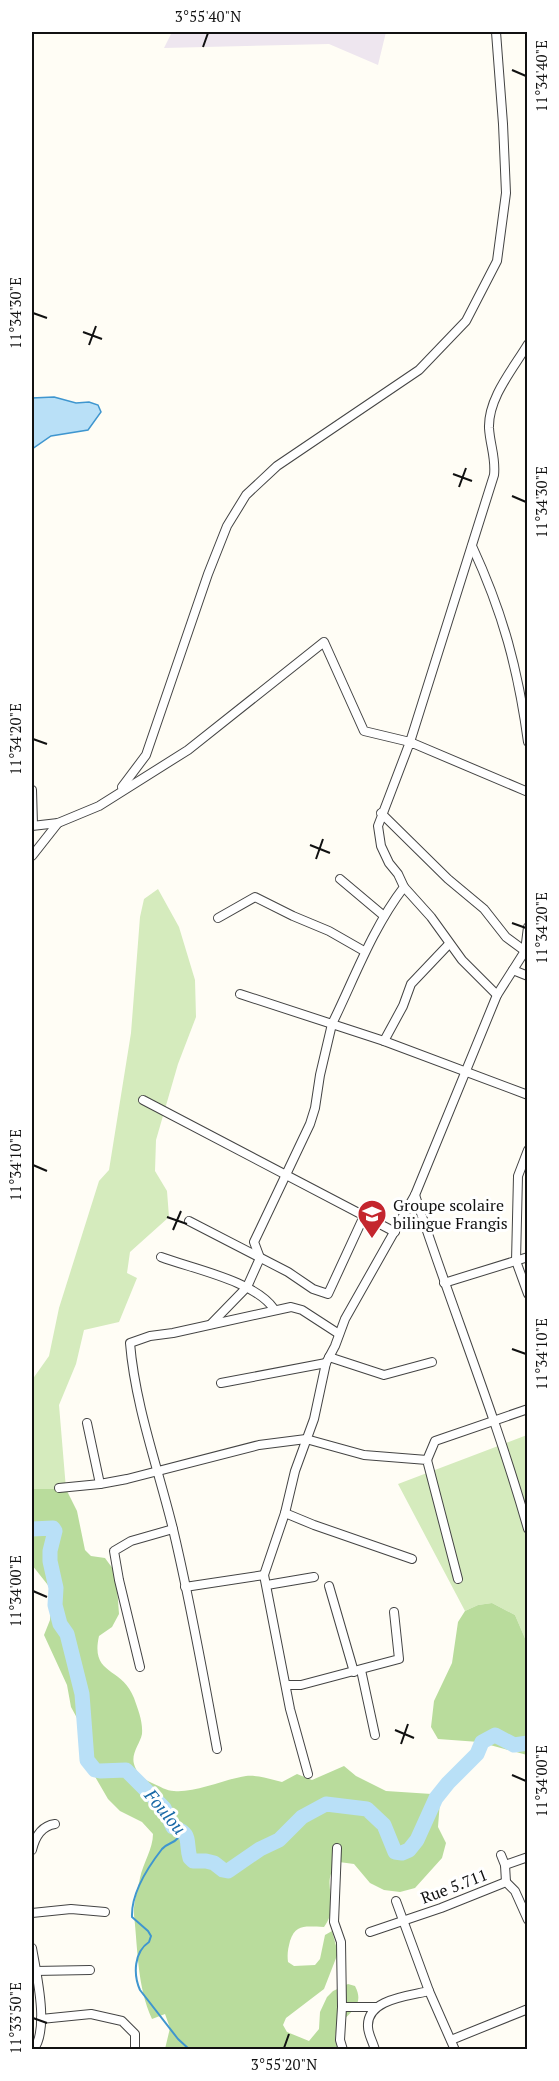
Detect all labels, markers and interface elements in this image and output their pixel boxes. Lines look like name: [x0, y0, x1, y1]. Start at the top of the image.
text: 3°55'40"N: [175, 6, 241, 26]
text: 11°34'40"E: [531, 40, 551, 112]
text: 11°34'30"E: [5, 277, 25, 349]
text: 11°34'30"E: [531, 466, 551, 538]
text: 11°34'20"E: [5, 703, 25, 775]
text: 11°34'20"E: [531, 892, 551, 964]
text: 11°34'10"E: [5, 1129, 25, 1201]
place label: Groupe scolaire bilingue Frangis: [393, 1194, 508, 1234]
school or university icon: Groupe scolaire bilingue Frangis: [356, 1198, 388, 1240]
text: 11°34'10"E: [531, 1318, 551, 1390]
text: 11°34'00"E: [5, 1555, 25, 1627]
text: 11°34'00"E: [531, 1745, 551, 1817]
water label: Foulou: [139, 1783, 192, 1839]
street label: Rue 5.711: [417, 1863, 491, 1909]
text: 11°33'50"E: [5, 1982, 25, 2054]
text: 3°55'20"N: [251, 2054, 317, 2074]

